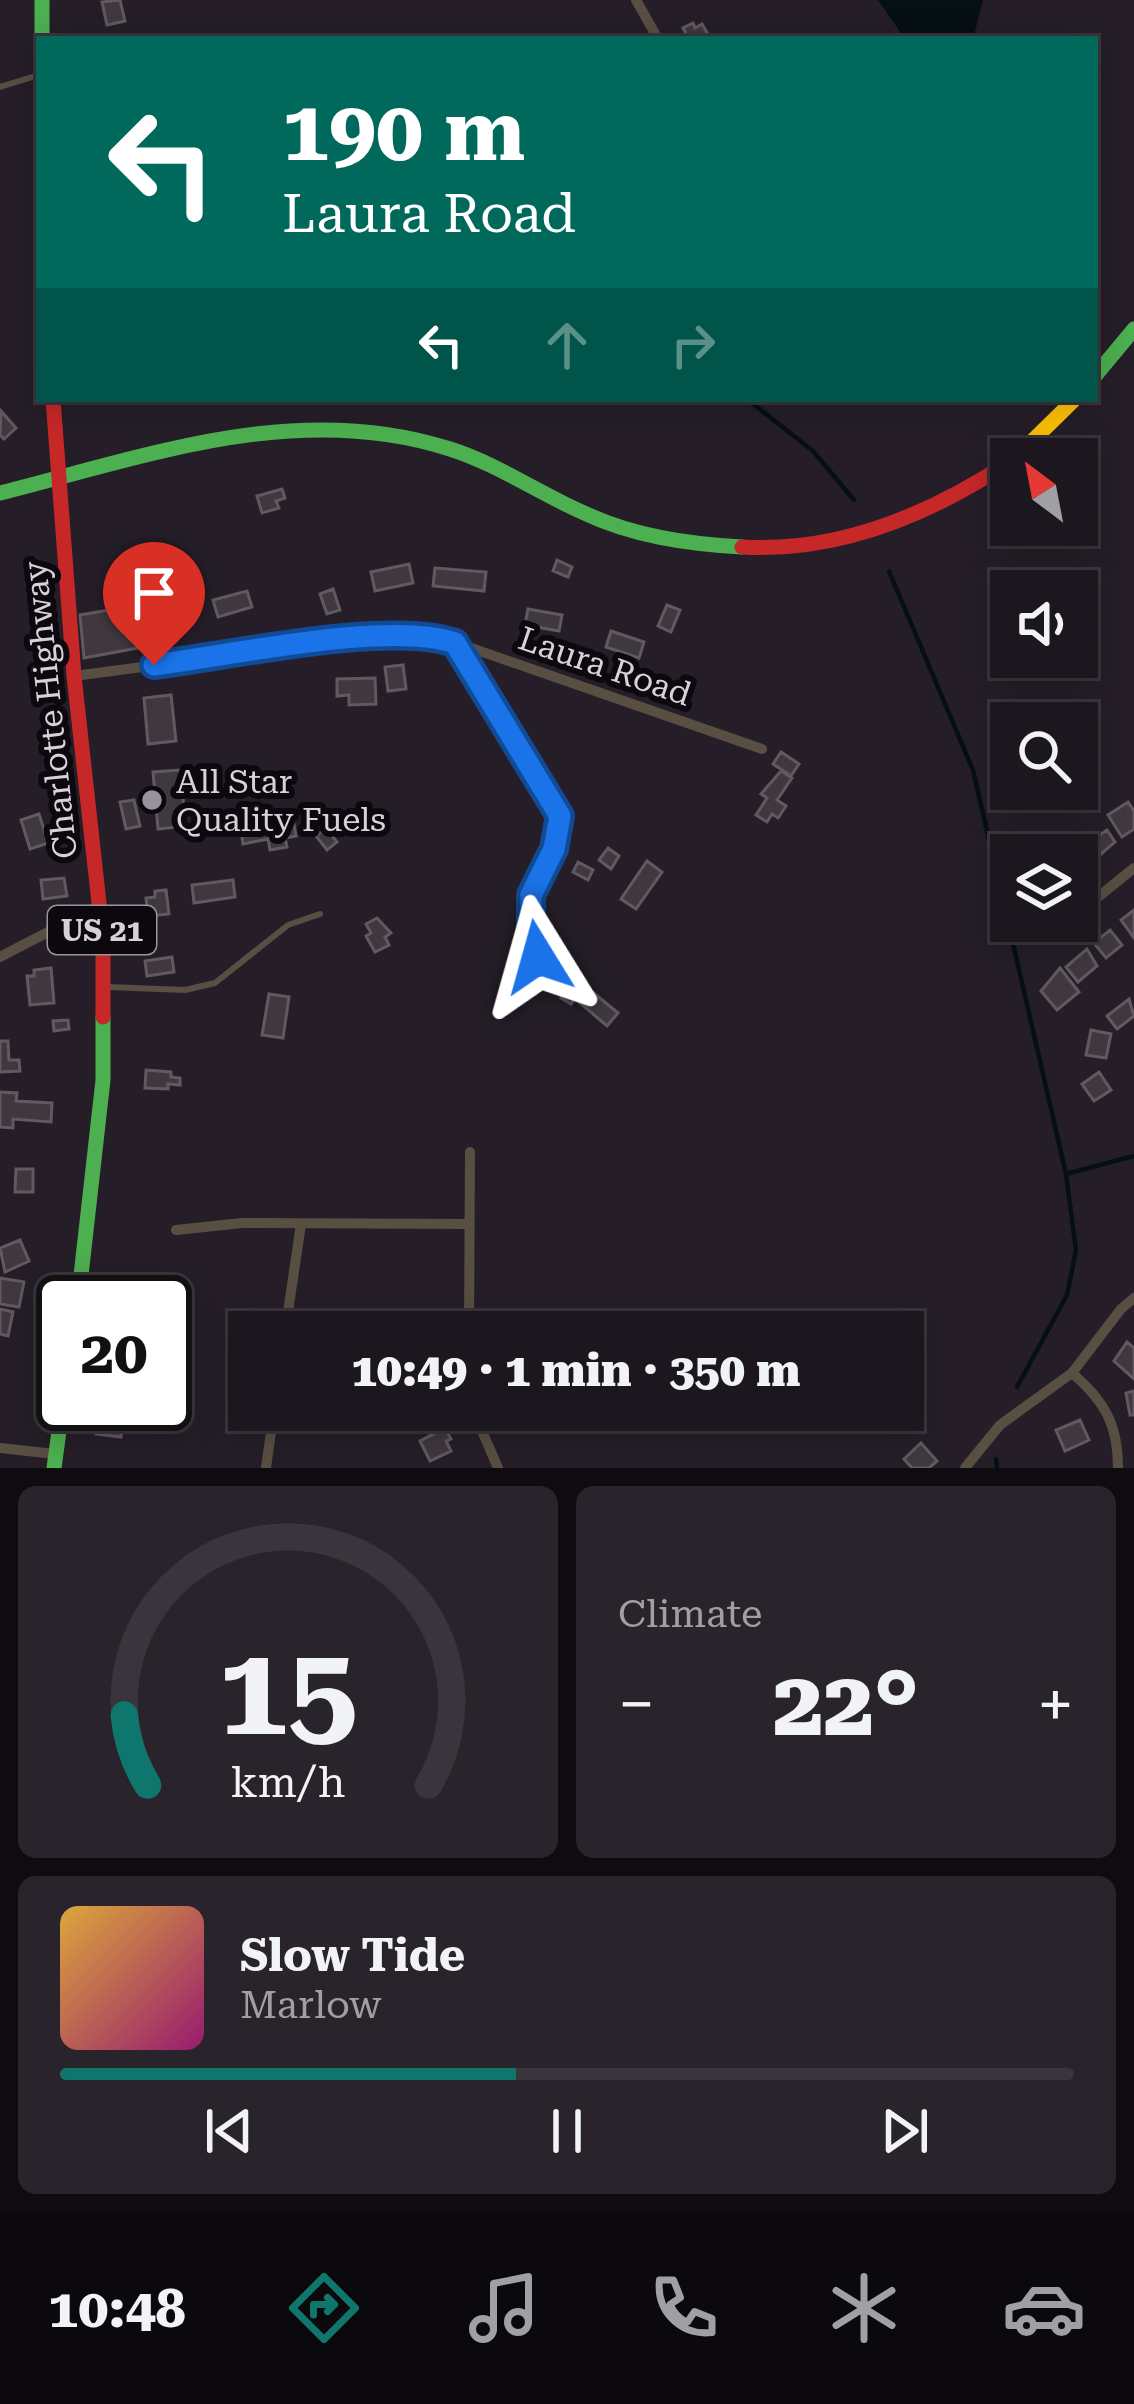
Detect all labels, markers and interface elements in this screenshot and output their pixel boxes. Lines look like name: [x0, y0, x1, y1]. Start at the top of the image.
text: 190 m: [282, 82, 525, 180]
icon: left: [84, 84, 240, 240]
text: Laura Road: [282, 182, 576, 245]
icon: left: [408, 312, 474, 378]
icon: ahead: [534, 312, 600, 378]
icon: right: [660, 312, 726, 378]
north arrow: [990, 438, 1098, 546]
map controls: [990, 438, 1098, 942]
pin: [103, 542, 205, 665]
street label: Charlotte Highway: [15, 559, 85, 861]
icon: arrive: [121, 560, 187, 626]
button: sound: [990, 570, 1098, 678]
street label: Laura Road: [514, 618, 696, 714]
button: search: [990, 702, 1098, 810]
place label: All Star Quality Fuels: [176, 762, 386, 839]
marker: All Star Quality Fuels: [139, 787, 165, 813]
button: layers: [990, 834, 1098, 942]
position arrow: [475, 894, 601, 1020]
road number: US 21: [48, 906, 156, 954]
speed limit sign: 20: [36, 1275, 192, 1431]
text: 10:49 · 1 min · 350 m: [352, 1344, 800, 1397]
text: Climate: [618, 1591, 762, 1637]
text: 15: [218, 1618, 358, 1764]
text: 22°: [773, 1652, 919, 1757]
text: −: [618, 1666, 655, 1743]
text: +: [1037, 1666, 1074, 1743]
text: km/h: [231, 1757, 345, 1807]
text: Slow Tide: [240, 1929, 465, 1982]
text: Marlow: [240, 1982, 381, 2028]
icon: previous: [196, 2098, 262, 2164]
icon: pause: [534, 2098, 600, 2164]
icon: next: [872, 2098, 938, 2164]
icon: directions: [282, 2266, 366, 2350]
icon: music: [462, 2266, 546, 2350]
icon: phone: [642, 2266, 726, 2350]
icon: climate: [822, 2266, 906, 2350]
icon: car: [1002, 2266, 1086, 2350]
text: 10:48: [48, 2277, 186, 2340]

